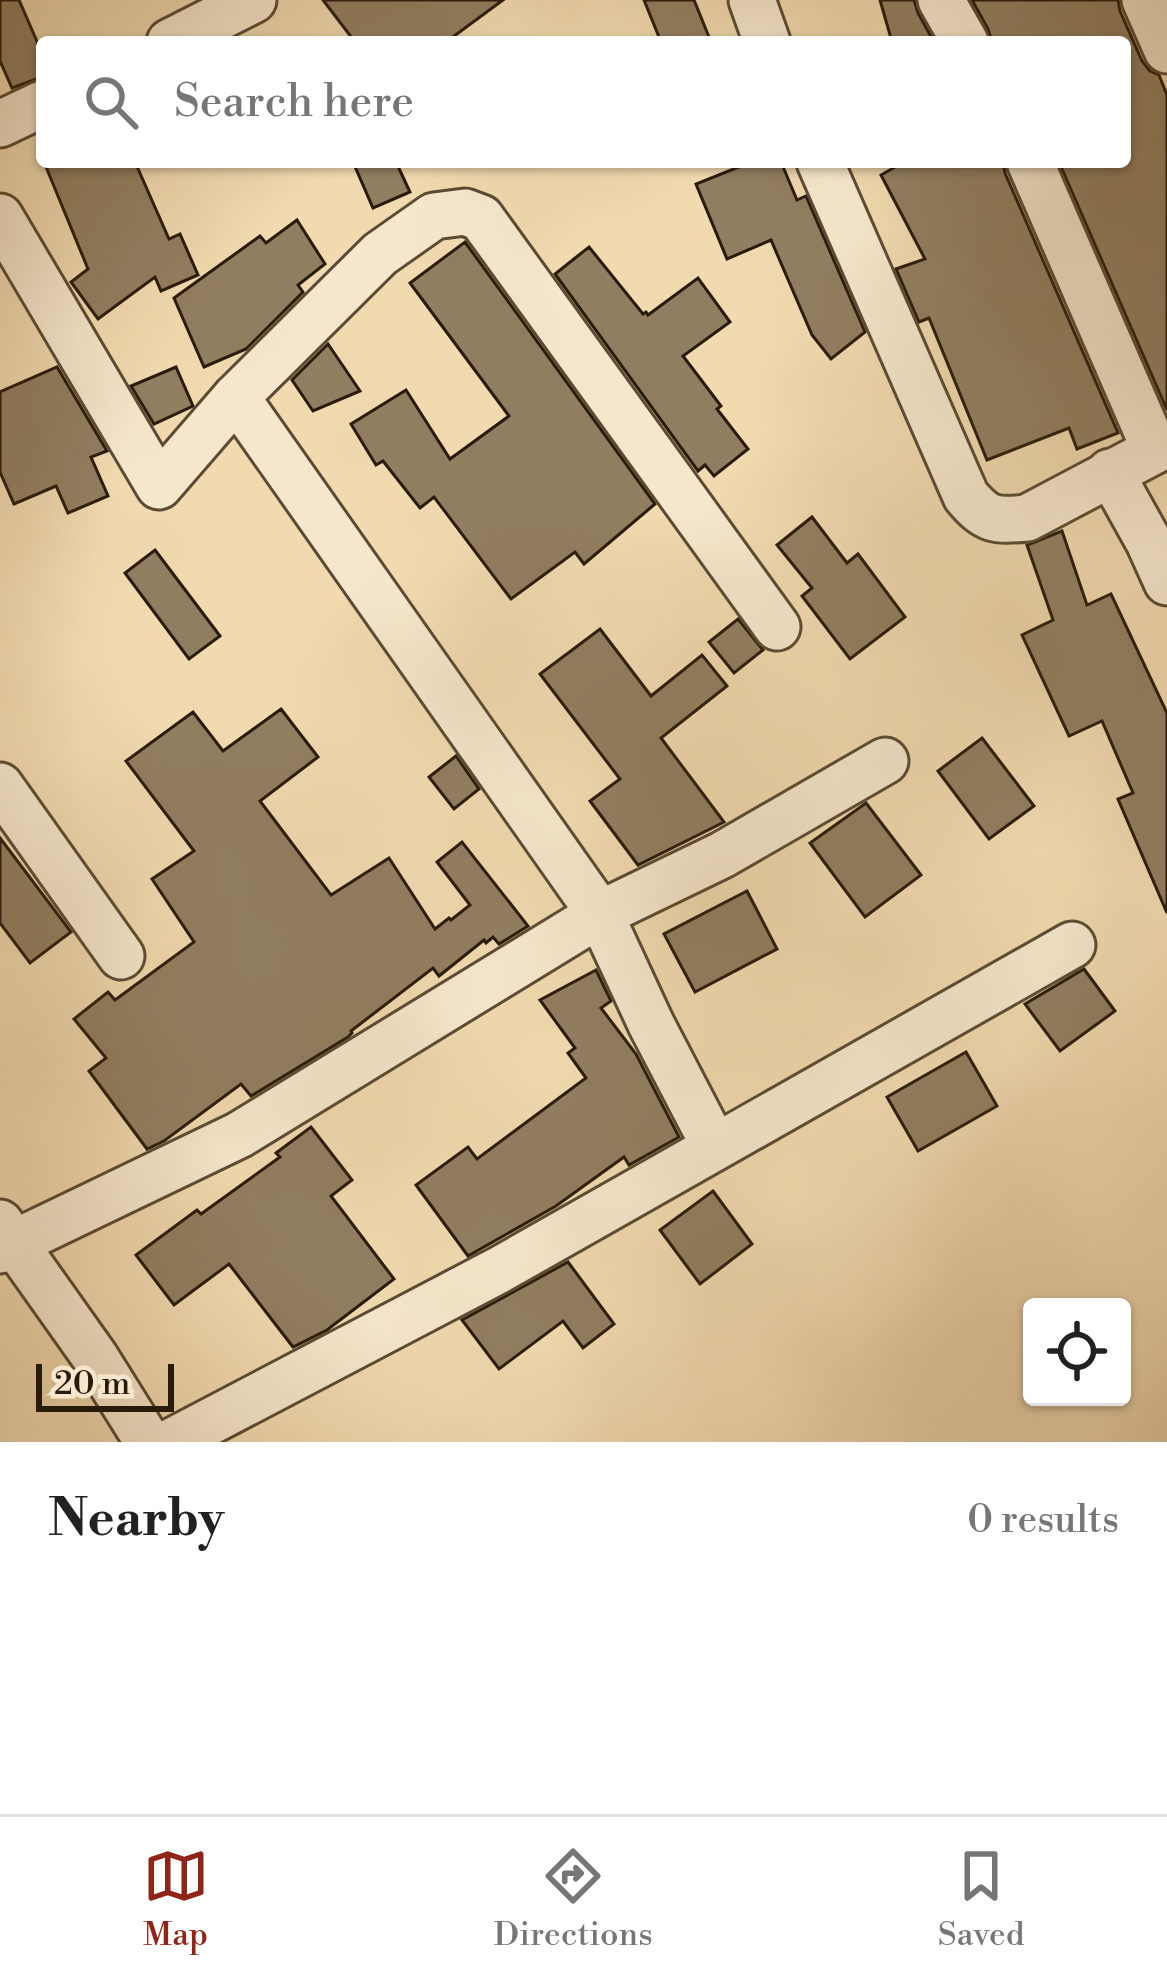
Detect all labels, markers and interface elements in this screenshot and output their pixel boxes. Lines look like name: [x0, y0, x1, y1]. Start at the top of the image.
search box: [36, 36, 1131, 168]
icon: search: [78, 69, 144, 135]
text: Search here: [174, 74, 414, 131]
map controls: [1023, 1298, 1131, 1406]
button: locate: [1023, 1298, 1131, 1406]
scale bar: [36, 1358, 174, 1411]
text: 20 m: [54, 1364, 130, 1405]
text: Nearby: [48, 1488, 224, 1552]
text: 0 results: [967, 1496, 1119, 1545]
tab: Map: [143, 1843, 209, 1956]
tab: Directions: [494, 1843, 653, 1956]
tab: Saved: [938, 1843, 1024, 1956]

